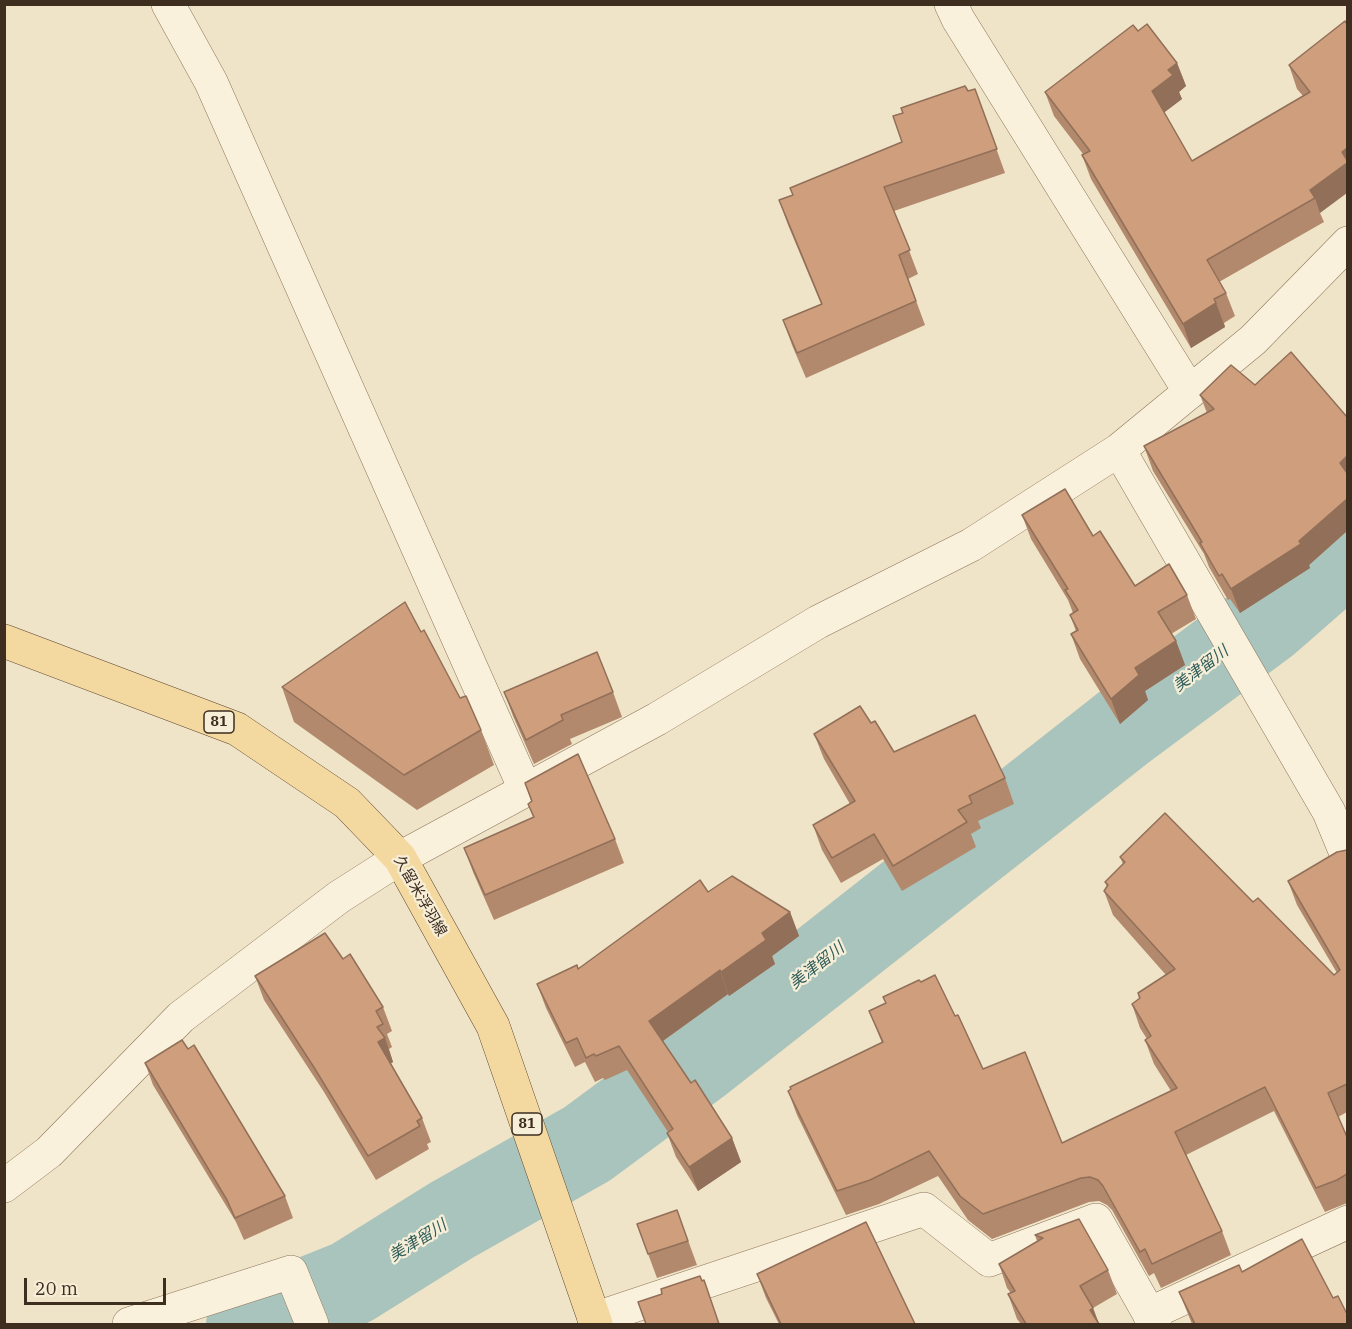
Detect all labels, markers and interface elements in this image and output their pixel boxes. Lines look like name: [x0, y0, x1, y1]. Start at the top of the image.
water label: 美津留川: [1170, 642, 1232, 696]
road number: 81: [204, 711, 234, 733]
street label: 久留米浮羽線: [390, 853, 450, 939]
water label: 美津留川: [786, 939, 848, 993]
road number: 81: [512, 1113, 542, 1135]
water label: 美津留川: [386, 1216, 450, 1266]
scale bar: [27, 1266, 170, 1304]
text: 20 m: [35, 1277, 78, 1300]

